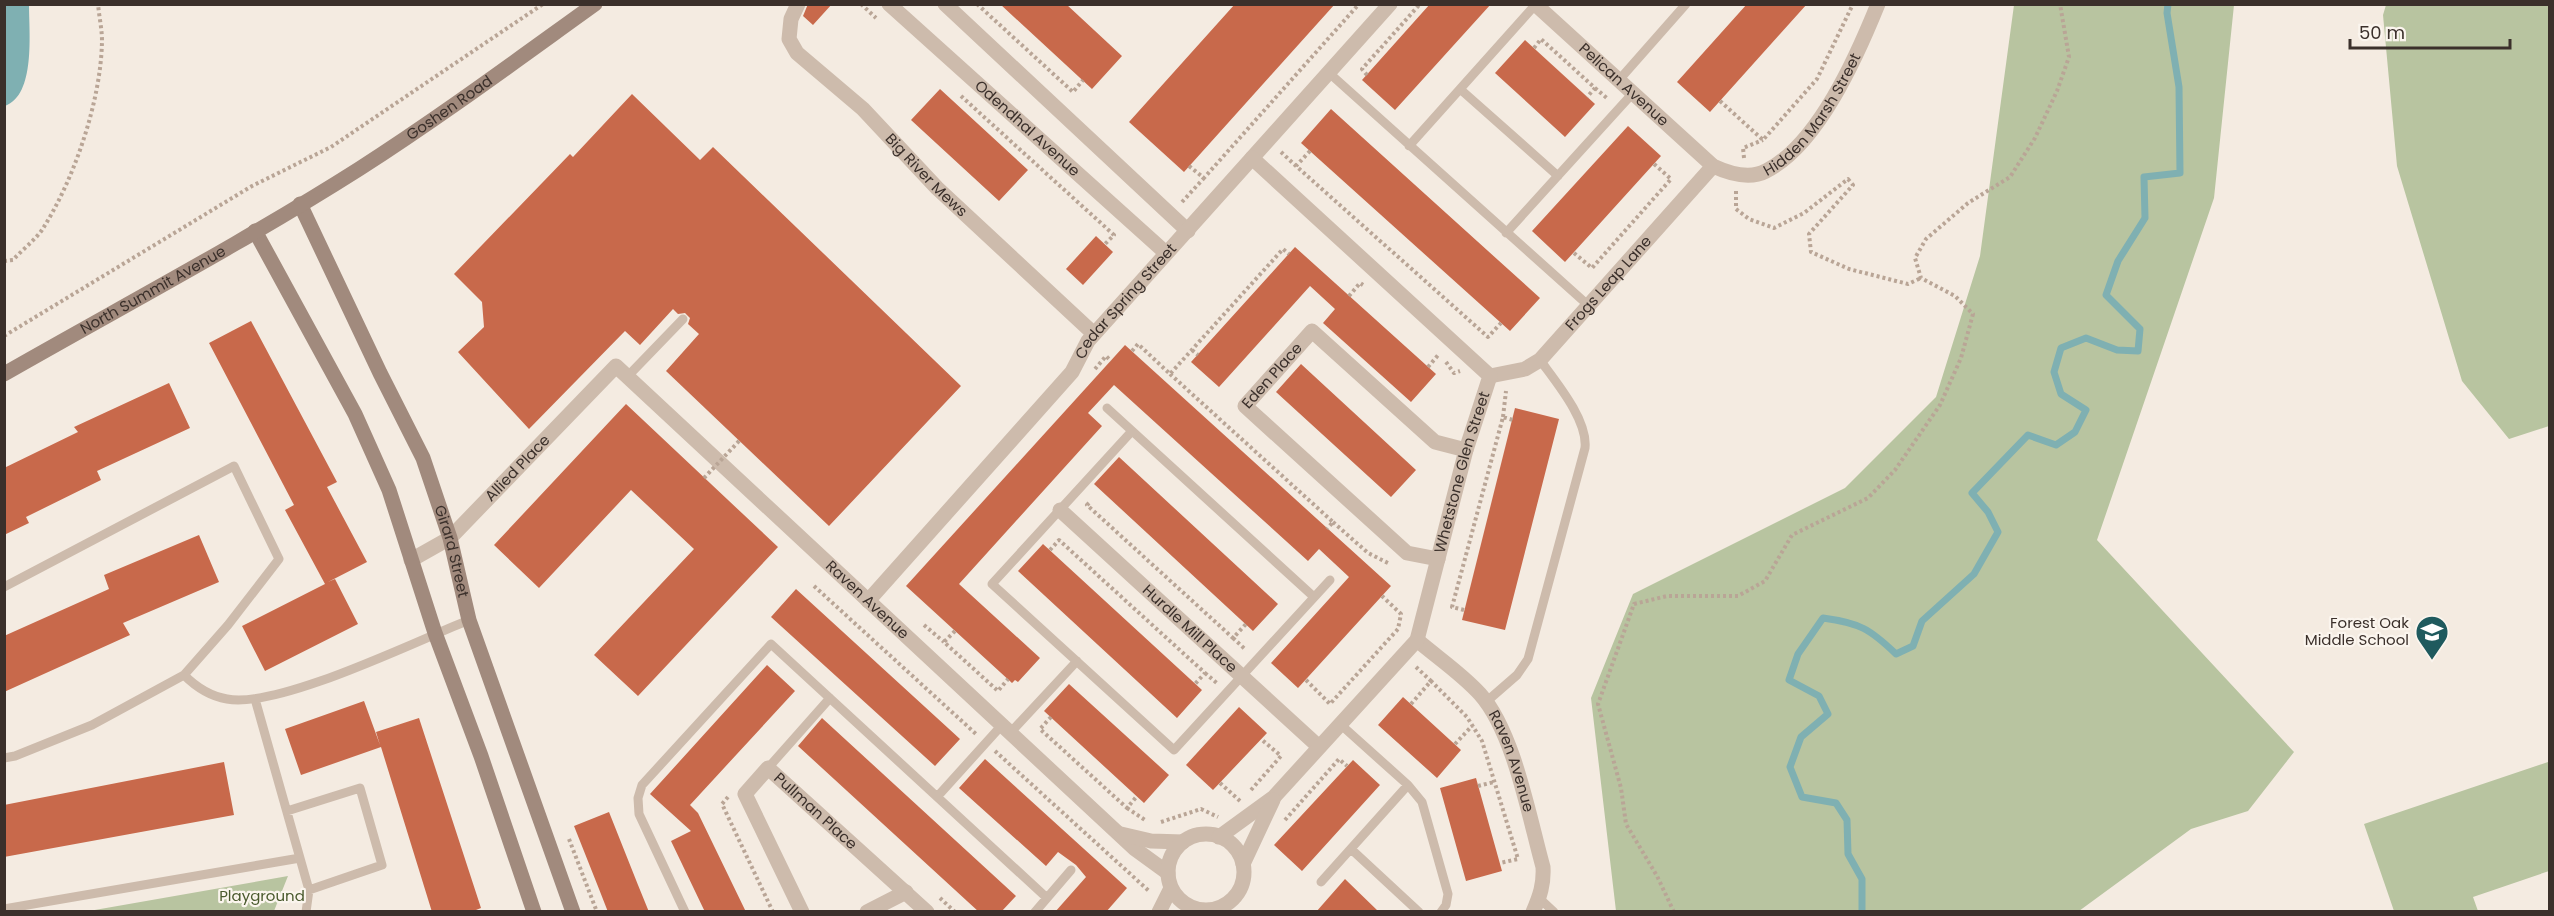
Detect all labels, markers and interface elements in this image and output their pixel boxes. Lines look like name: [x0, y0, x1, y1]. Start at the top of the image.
scale bar: [2350, 12, 2510, 50]
text: 50 m: [2359, 20, 2405, 45]
street label: Pelican Avenue: [1575, 38, 1674, 131]
street label: Hidden Marsh Street: [1759, 49, 1865, 181]
street label: Goshen Road: [402, 70, 496, 145]
street label: Odendhal Avenue: [970, 75, 1085, 181]
street label: Big River Mews: [881, 128, 973, 221]
street label: Frogs Leap Lane: [1560, 231, 1656, 335]
street label: Cedar Spring Street: [1070, 238, 1181, 362]
street label: North Summit Avenue: [76, 240, 229, 339]
street label: Eden Place: [1237, 338, 1307, 413]
street label: Whetstone Glen Street: [1429, 389, 1494, 555]
street label: Allied Place: [480, 430, 554, 506]
street label: Girard Street: [430, 502, 474, 599]
street label: Raven Avenue: [821, 555, 914, 644]
street label: Hurdle Mill Place: [1138, 580, 1242, 677]
place label: Forest Oak Middle School: [2305, 612, 2409, 650]
school or university icon: Forest Oak Middle School: [2414, 614, 2450, 661]
street label: Raven Avenue: [1484, 706, 1540, 814]
street label: Pullman Place: [770, 767, 862, 854]
park label: Playground: [219, 885, 305, 906]

